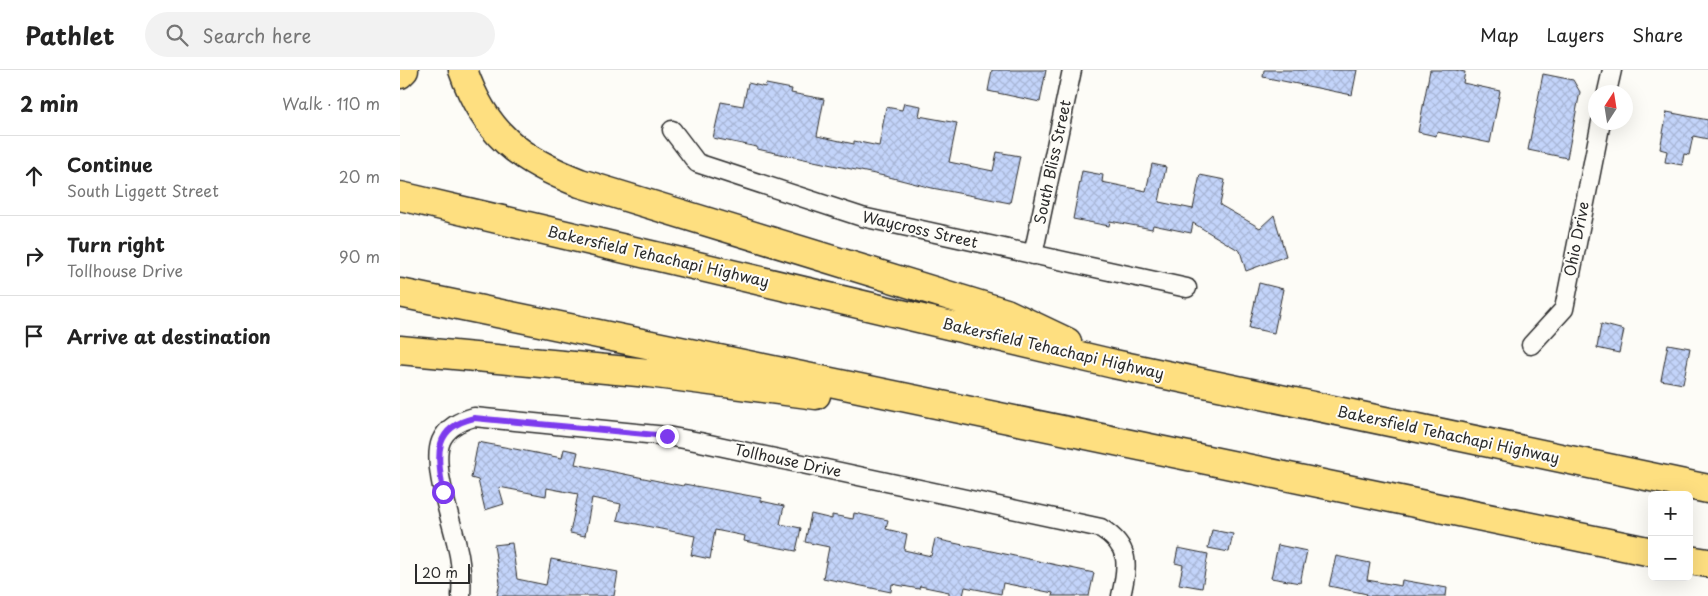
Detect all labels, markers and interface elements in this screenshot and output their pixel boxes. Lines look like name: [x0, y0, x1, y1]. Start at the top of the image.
search box: [145, 12, 495, 57]
text: Pathlet: [25, 17, 115, 53]
icon: search: [163, 21, 191, 49]
text: Search here: [203, 21, 311, 49]
text: Map: [1480, 21, 1519, 48]
text: Layers: [1547, 21, 1604, 48]
text: Share: [1632, 21, 1683, 48]
north arrow: [1588, 85, 1633, 130]
text: 2 min: [20, 87, 79, 119]
text: Walk · 110 m: [282, 91, 380, 115]
street label: South Bliss Street: [1027, 97, 1076, 226]
text: Continue: [67, 150, 153, 178]
icon: ahead: [20, 162, 48, 190]
text: 20 m: [339, 164, 380, 188]
text: South Liggett Street: [67, 178, 219, 202]
street label: Ohio Drive: [1557, 199, 1594, 278]
street label: Waycross Street: [860, 204, 980, 253]
street label: Bakersfield Tehachapi Highway: [545, 219, 771, 292]
text: Turn right: [67, 230, 165, 258]
icon: right: [20, 242, 48, 270]
text: 90 m: [339, 244, 380, 268]
text: Tollhouse Drive: [67, 258, 183, 282]
street label: Bakersfield Tehachapi Highway: [940, 311, 1166, 384]
icon: arrive: [20, 322, 48, 350]
text: Arrive at destination: [67, 322, 271, 350]
street label: Bakersfield Tehachapi Highway: [1335, 399, 1562, 468]
route end: [656, 425, 679, 448]
street label: Tollhouse Drive: [733, 437, 844, 482]
route start: [432, 481, 455, 504]
map controls: [1648, 491, 1693, 581]
button: +: [1648, 491, 1693, 536]
button: −: [1648, 536, 1693, 581]
scale bar: [415, 561, 470, 584]
text: 20 m: [422, 562, 458, 583]

